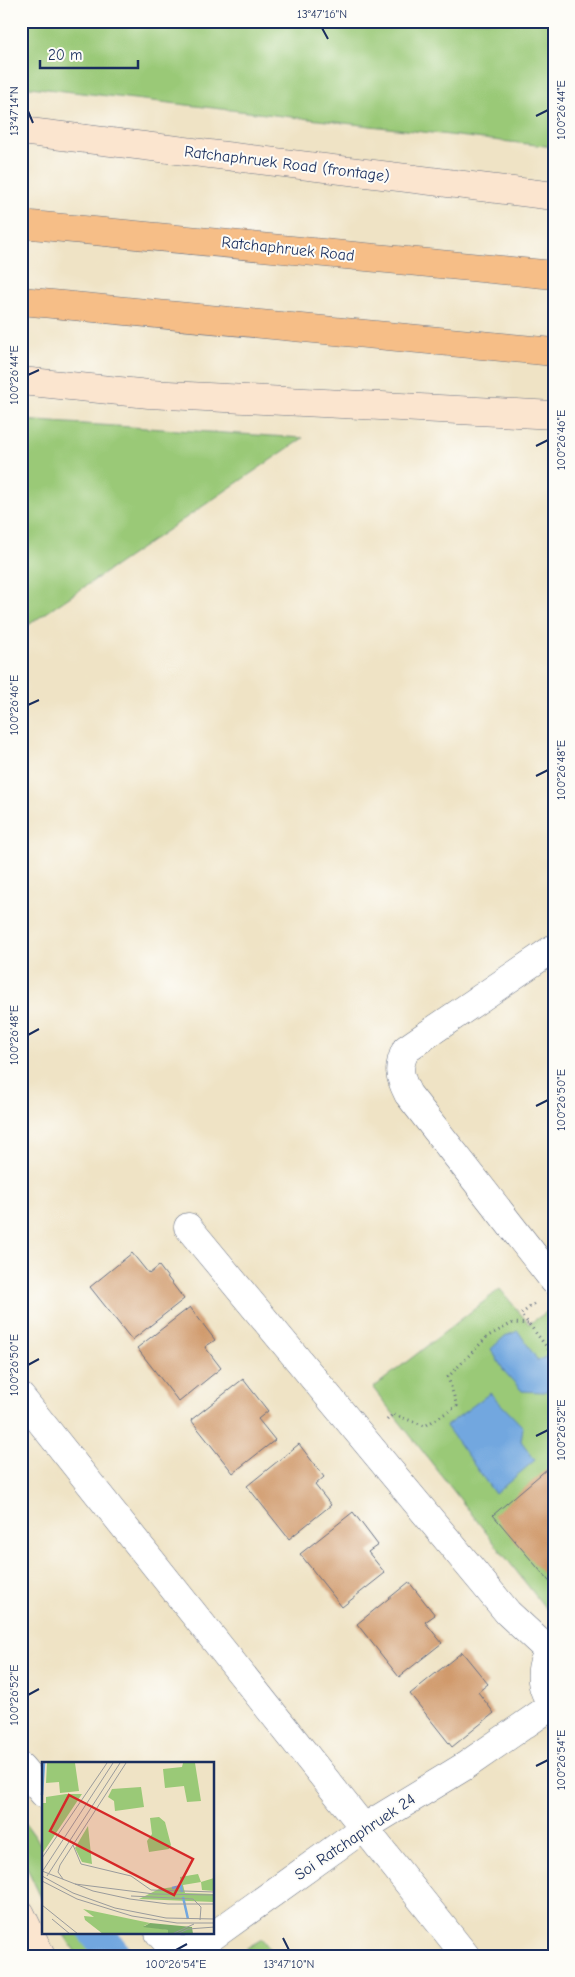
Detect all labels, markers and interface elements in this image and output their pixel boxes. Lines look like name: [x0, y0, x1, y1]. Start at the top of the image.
text: 13°47'16"N: [297, 7, 347, 21]
scale bar: [40, 38, 138, 70]
text: 20 m: [48, 46, 82, 64]
text: 100°26'44"E: [554, 80, 568, 140]
text: 13°47'14"N: [7, 86, 21, 136]
street label: Ratchaphruek Road (frontage): [183, 142, 391, 186]
street label: Ratchaphruek Road: [221, 233, 355, 265]
text: 100°26'44"E: [7, 345, 21, 405]
text: 100°26'46"E: [554, 410, 568, 470]
text: 100°26'46"E: [7, 675, 21, 735]
text: 100°26'48"E: [554, 740, 568, 800]
text: 100°26'48"E: [7, 1005, 21, 1065]
text: 100°26'50"E: [554, 1069, 568, 1131]
text: 100°26'50"E: [7, 1334, 21, 1396]
text: 100°26'52"E: [554, 1400, 568, 1460]
text: 100°26'52"E: [7, 1665, 21, 1725]
text: 100°26'54"E: [554, 1730, 568, 1790]
inset map: [42, 1762, 215, 1934]
street label: Soi Ratchaphruek 24: [291, 1790, 419, 1884]
text: 100°26'54"E: [146, 1957, 206, 1971]
text: 13°47'10"N: [264, 1957, 314, 1971]

